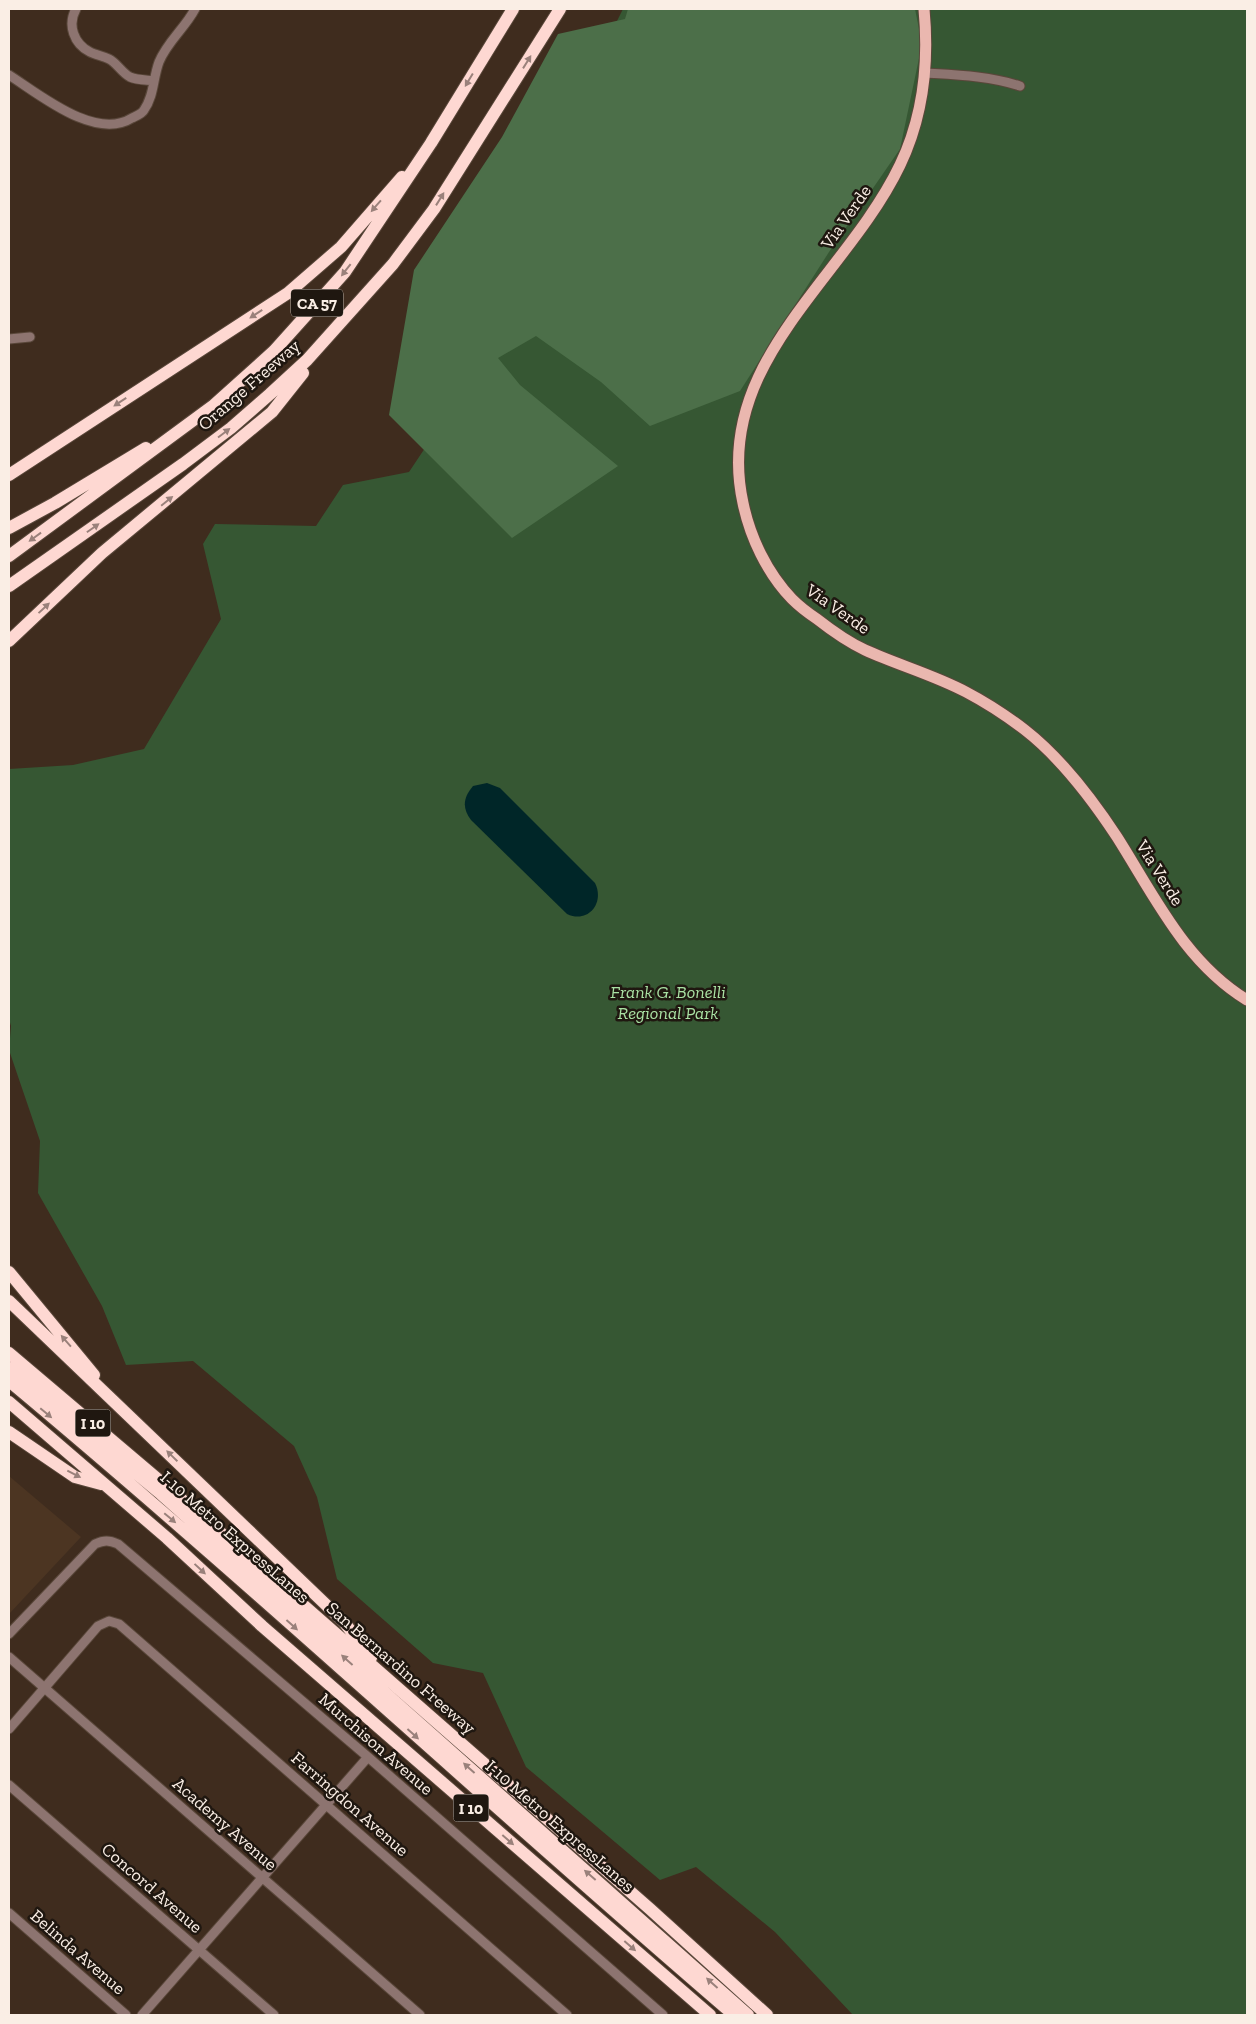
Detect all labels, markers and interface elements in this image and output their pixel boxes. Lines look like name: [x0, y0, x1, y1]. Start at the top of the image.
one-way arrow: [523, 56, 532, 69]
one-way arrow: [465, 74, 474, 87]
street label: Via Verde: [815, 181, 876, 254]
one-way arrow: [436, 193, 445, 206]
one-way arrow: [371, 200, 382, 213]
one-way arrow: [340, 263, 351, 276]
road number: CA 57: [291, 290, 343, 316]
one-way arrow: [250, 309, 263, 319]
street label: Orange Freeway: [194, 334, 305, 435]
one-way arrow: [113, 397, 126, 407]
one-way arrow: [217, 428, 231, 438]
one-way arrow: [160, 495, 173, 506]
one-way arrow: [86, 523, 99, 533]
one-way arrow: [28, 532, 42, 542]
street label: Via Verde: [801, 578, 874, 639]
one-way arrow: [38, 602, 51, 613]
street label: Via Verde: [1131, 835, 1189, 910]
park label: Frank G. Bonelli Regional Park: [610, 981, 726, 1024]
one-way arrow: [60, 1336, 72, 1348]
one-way arrow: [39, 1407, 52, 1418]
road number: I 10: [76, 1410, 110, 1436]
one-way arrow: [167, 1450, 179, 1462]
street label: I-10 Metro ExpressLanes: [156, 1466, 314, 1608]
one-way arrow: [66, 1470, 81, 1478]
one-way arrow: [163, 1512, 176, 1523]
one-way arrow: [194, 1563, 206, 1575]
street label: San Bernardino Freeway: [322, 1597, 481, 1739]
one-way arrow: [286, 1619, 298, 1631]
one-way arrow: [341, 1654, 354, 1665]
street label: Murchison Avenue: [314, 1688, 438, 1800]
one-way arrow: [406, 1728, 418, 1740]
street label: Farringdon Avenue: [287, 1747, 413, 1861]
street label: I-10 Metro ExpressLanes: [481, 1755, 639, 1897]
one-way arrow: [462, 1762, 475, 1773]
street label: Academy Avenue: [168, 1773, 282, 1875]
road number: I 10: [454, 1795, 488, 1822]
one-way arrow: [501, 1834, 514, 1845]
street label: Concord Avenue: [97, 1838, 207, 1938]
one-way arrow: [584, 1870, 597, 1881]
street label: Belinda Avenue: [26, 1905, 130, 1999]
one-way arrow: [624, 1940, 636, 1952]
one-way arrow: [706, 1977, 719, 1988]

